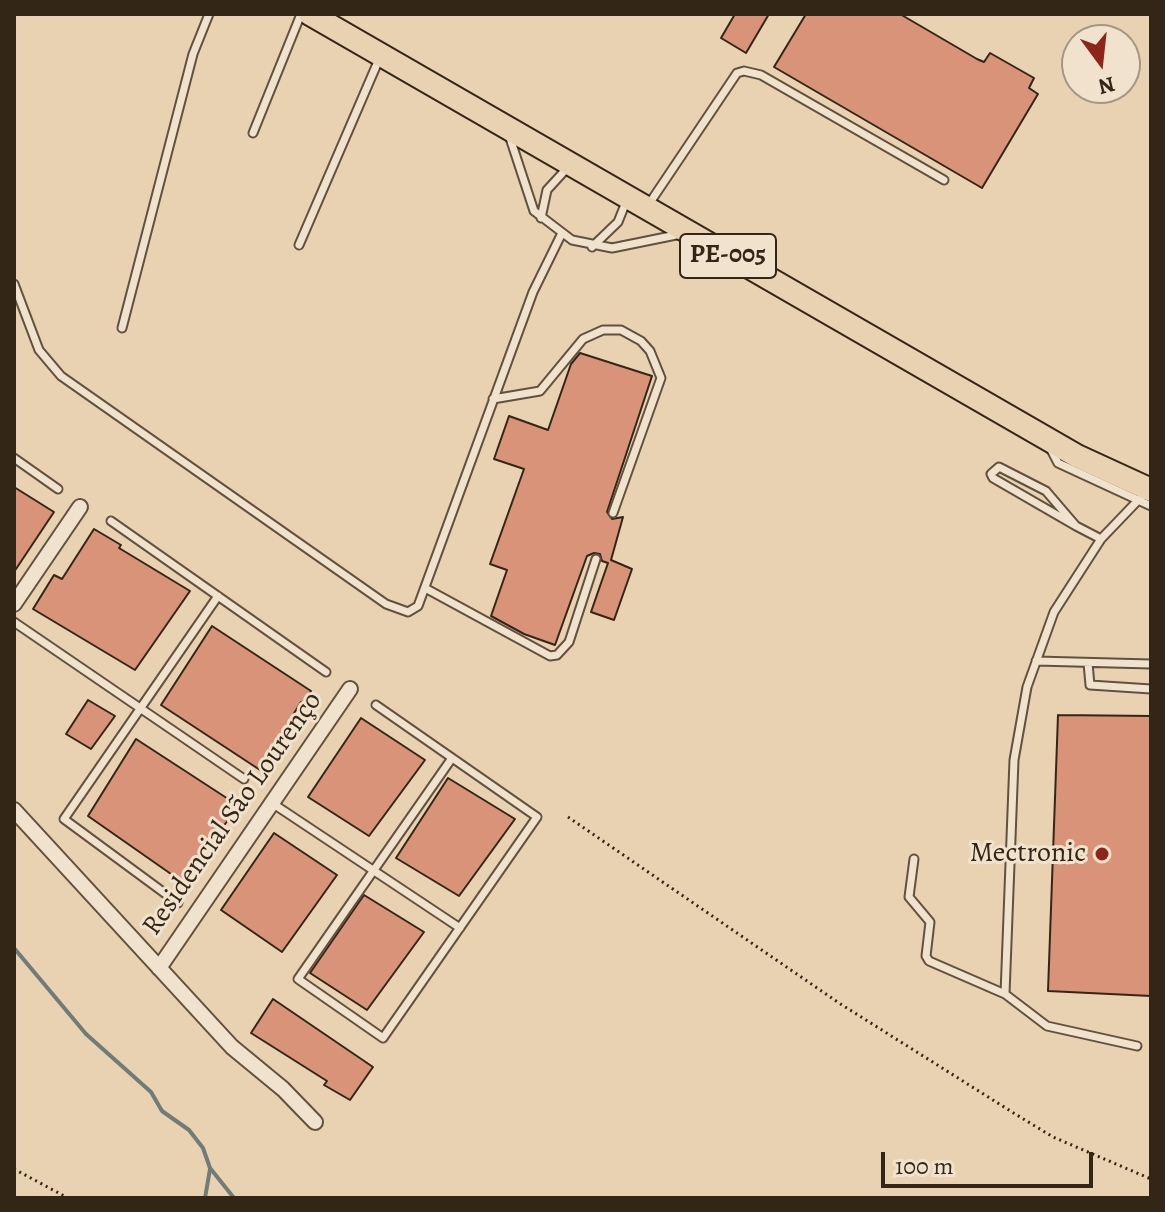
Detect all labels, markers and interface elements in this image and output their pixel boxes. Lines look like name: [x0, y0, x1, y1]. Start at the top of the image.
north arrow: [1061, 24, 1141, 104]
text: N: [1095, 69, 1118, 102]
road number: PE-005: [680, 234, 776, 278]
street label: Residencial São Lourenço: [136, 686, 330, 942]
place label: Mectronic: [970, 837, 1086, 871]
marker: Mectronic: [1093, 845, 1111, 863]
scale bar: [885, 1136, 1097, 1186]
text: 100 m: [895, 1150, 954, 1182]

